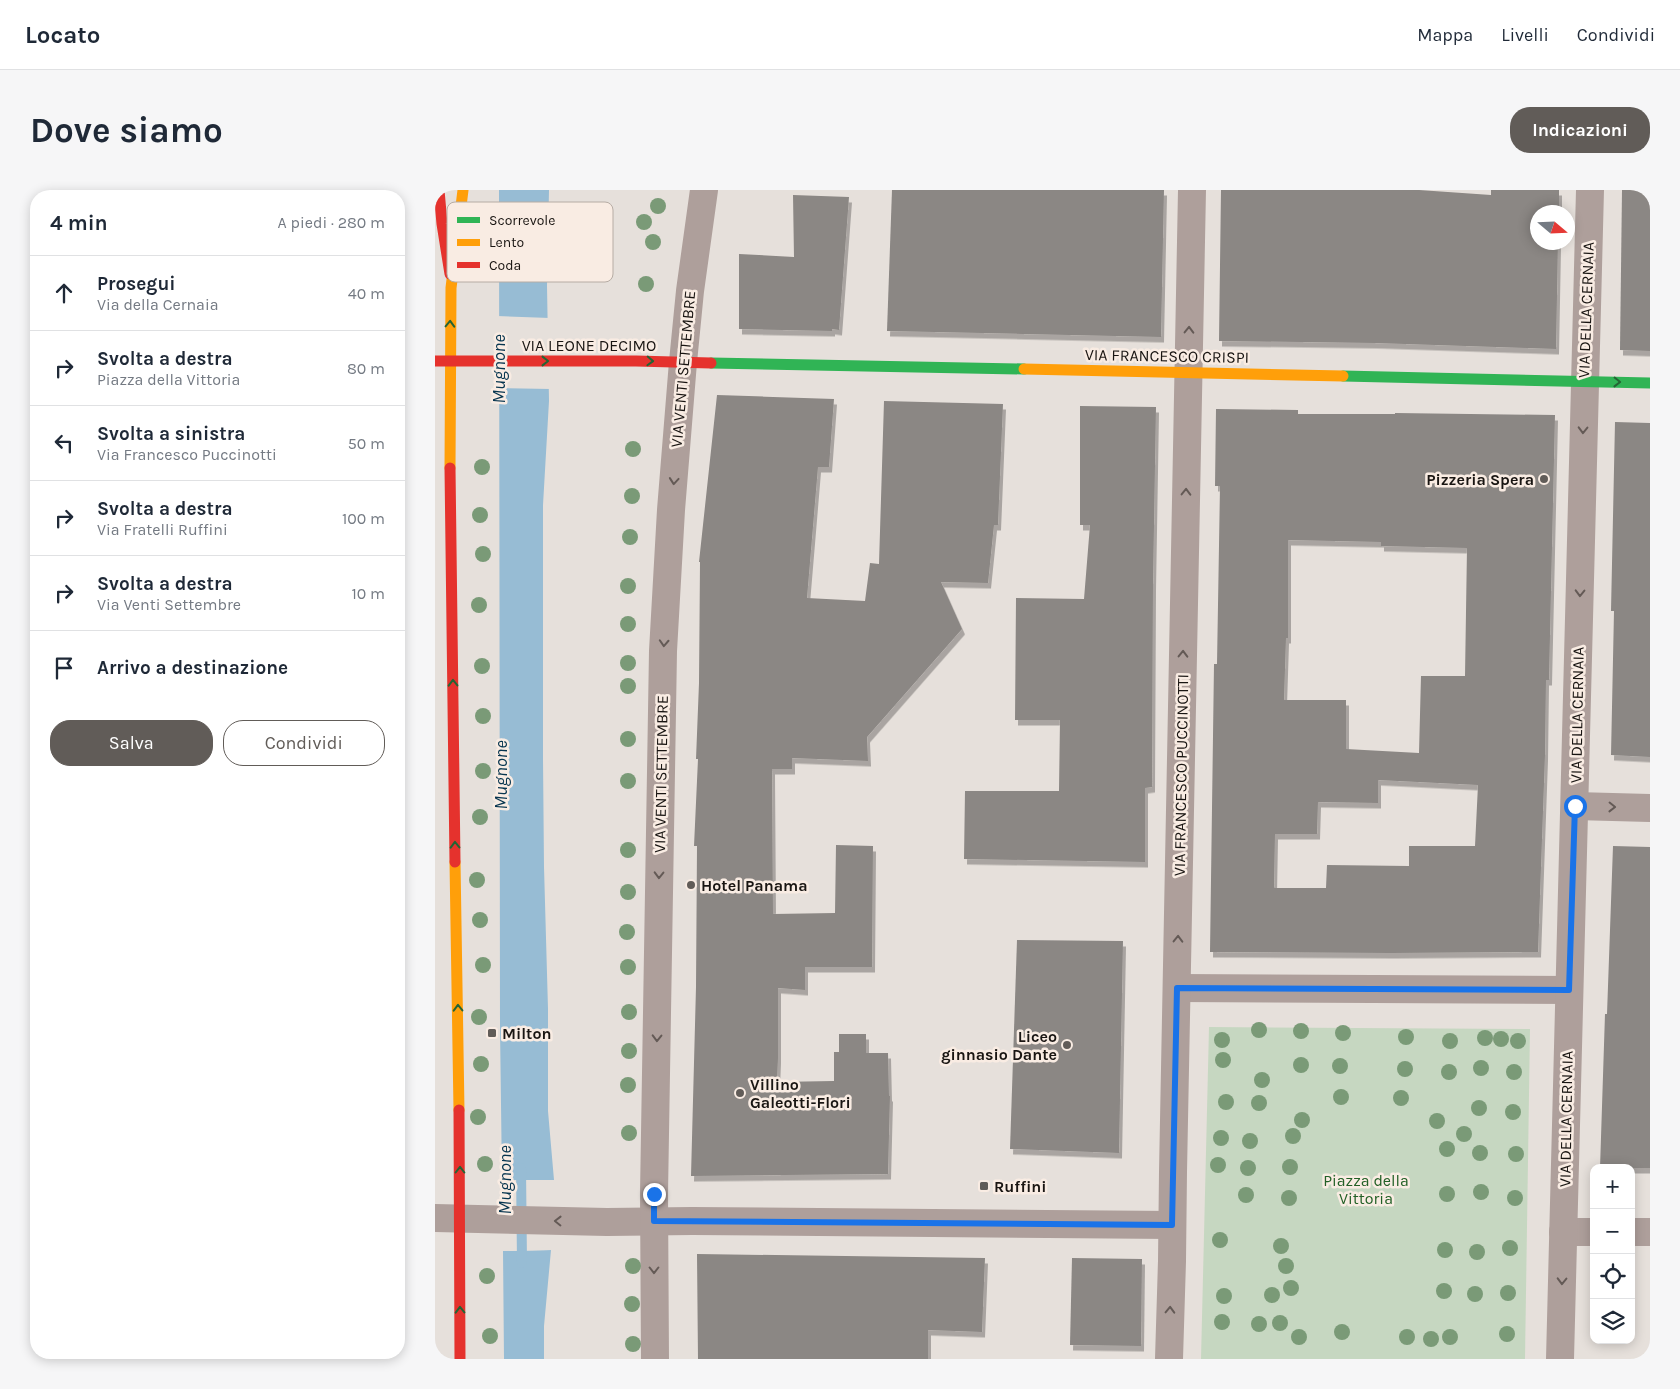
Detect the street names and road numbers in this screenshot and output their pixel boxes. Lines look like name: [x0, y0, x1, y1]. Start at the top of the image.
street label: VIA DELLA CERNAIA: [1574, 242, 1598, 378]
street label: VIA VENTI SETTEMBRE: [667, 290, 699, 448]
street label: VIA LEONE DECIMO: [522, 336, 656, 355]
street label: VIA FRANCESCO CRISPI: [1085, 345, 1249, 367]
street label: VIA DELLA CERNAIA: [1566, 647, 1588, 783]
street label: VIA FRANCESCO PUCCINOTTI: [1170, 674, 1192, 876]
street label: VIA VENTI SETTEMBRE: [650, 695, 672, 853]
street label: VIA DELLA CERNAIA: [1555, 1051, 1577, 1187]

